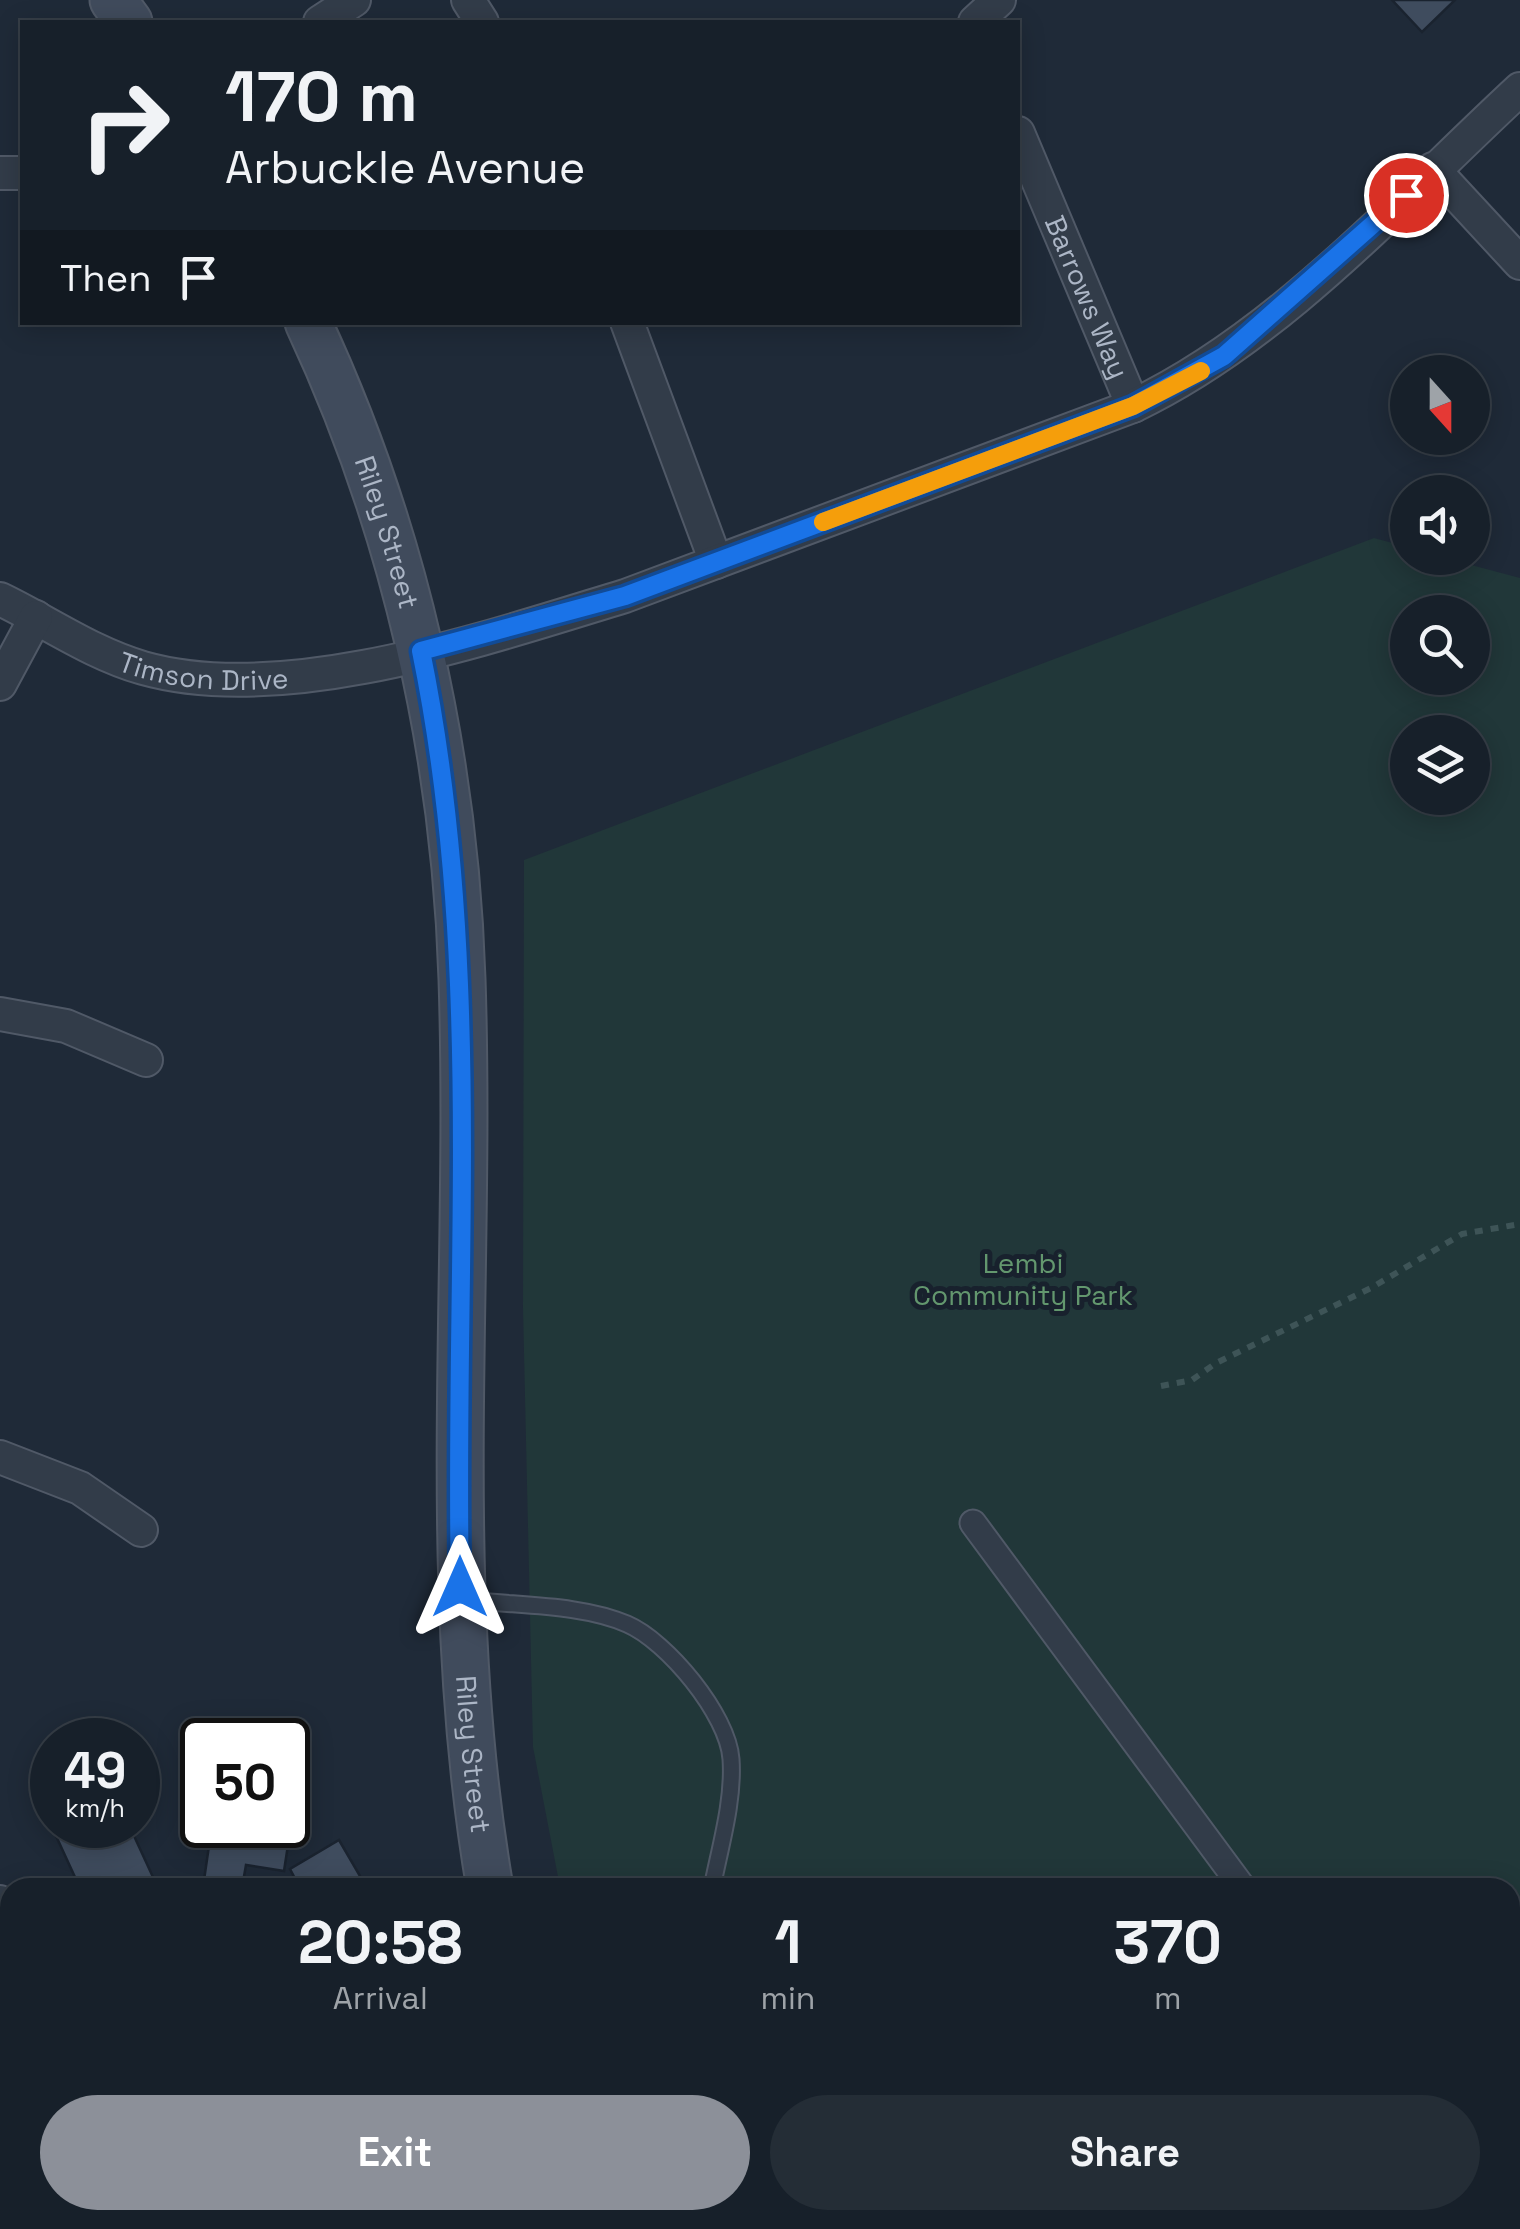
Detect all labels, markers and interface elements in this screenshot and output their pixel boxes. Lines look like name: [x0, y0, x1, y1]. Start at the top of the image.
text: 170 m: [225, 52, 418, 141]
icon: right: [60, 60, 190, 190]
text: Arbuckle Avenue: [225, 139, 586, 196]
pin: [1364, 153, 1449, 238]
icon: arrive: [1379, 168, 1434, 223]
street label: Barrows Way: [1037, 210, 1137, 384]
icon: arrive: [171, 250, 226, 305]
text: Then: [60, 254, 151, 302]
north arrow: [1390, 355, 1490, 455]
map controls: [1390, 355, 1490, 815]
street label: Riley Street: [347, 451, 427, 612]
button: sound: [1390, 475, 1490, 575]
button: search: [1390, 595, 1490, 695]
street label: Timson Drive: [114, 643, 290, 698]
button: layers: [1390, 715, 1490, 815]
park label: Lembi Community Park: [913, 1245, 1133, 1313]
position arrow: [408, 1535, 512, 1639]
street label: Riley Street: [448, 1674, 499, 1835]
speed limit sign: 50: [180, 1718, 310, 1848]
text: 49: [64, 1739, 126, 1803]
text: km/h: [65, 1792, 125, 1824]
text: 20:58: [298, 1904, 462, 1981]
text: 1: [774, 1904, 802, 1981]
text: 370: [1114, 1904, 1222, 1981]
text: Arrival: [333, 1978, 428, 2018]
text: min: [761, 1978, 815, 2018]
text: m: [1154, 1978, 1181, 2018]
button: Exit: [40, 2095, 750, 2210]
button: Share: [770, 2095, 1480, 2210]

